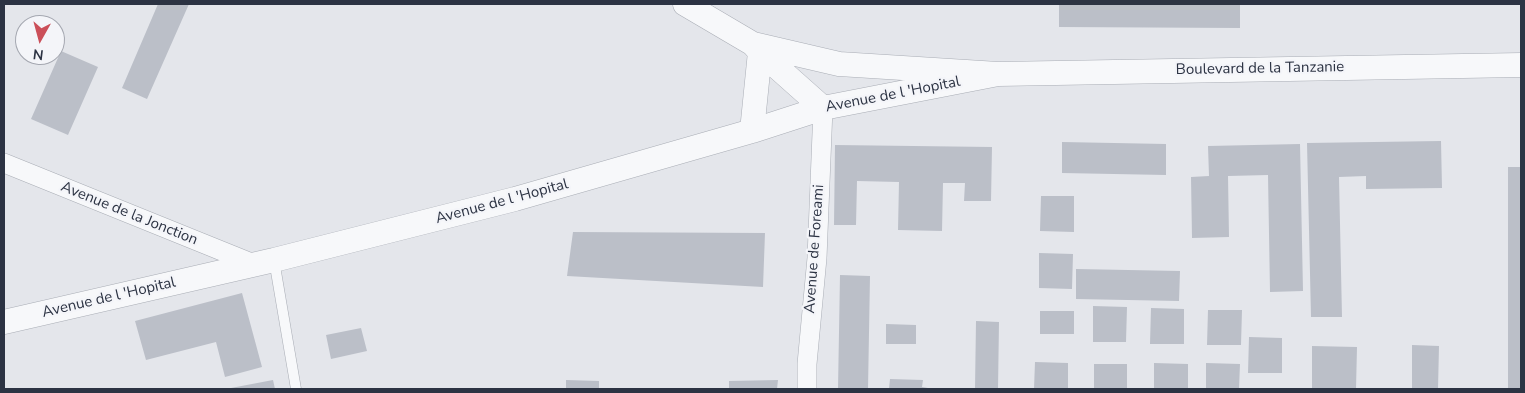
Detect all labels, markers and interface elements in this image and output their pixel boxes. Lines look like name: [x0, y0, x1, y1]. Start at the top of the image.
north arrow: [15, 15, 65, 65]
text: N: [32, 44, 45, 64]
street label: Boulevard de la Tanzanie: [1176, 59, 1344, 79]
street label: Avenue de l 'Hopital: [824, 73, 962, 117]
street label: Avenue de l 'Hopital: [434, 176, 570, 228]
street label: Avenue de la Jonction: [58, 178, 200, 250]
street label: Avenue de Foreami: [802, 184, 828, 314]
street label: Avenue de l 'Hopital: [40, 274, 178, 322]

